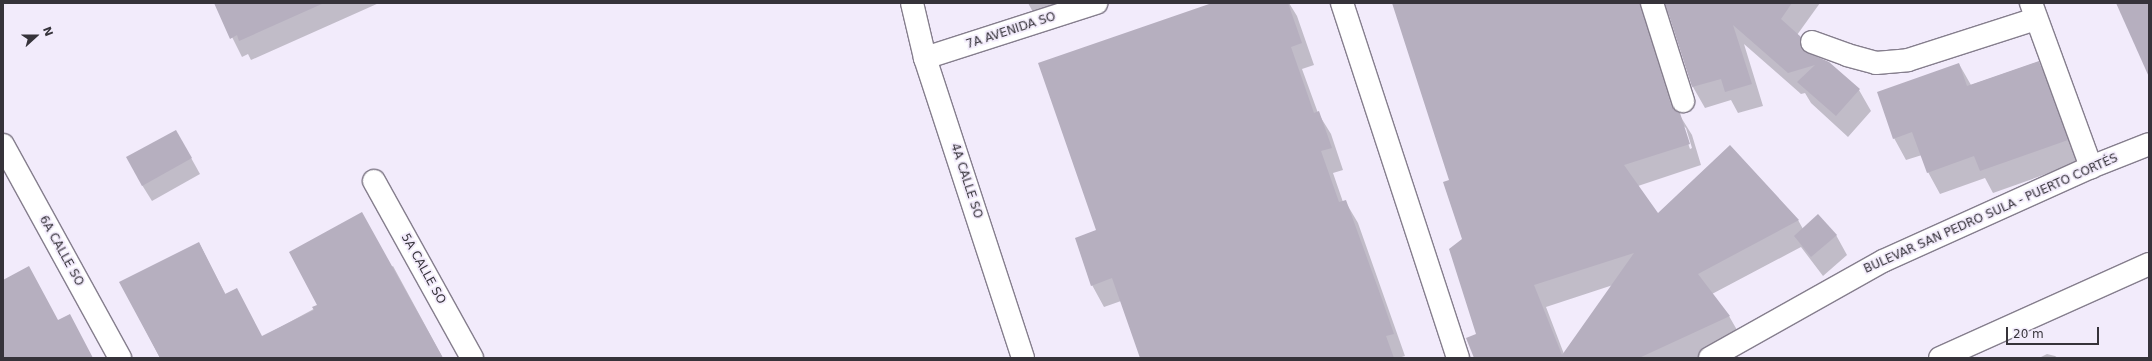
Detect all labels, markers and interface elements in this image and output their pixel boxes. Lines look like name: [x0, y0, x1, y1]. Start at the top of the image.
street label: 7A AVENIDA SO: [964, 10, 1058, 52]
north arrow: [16, 16, 56, 56]
text: N: [40, 25, 55, 38]
street label: 4A CALLE SO: [947, 142, 985, 220]
street label: BULEVAR SAN PEDRO SULA - PUERTO CORTÉS: [1862, 151, 2120, 277]
street label: 6A CALLE SO: [36, 213, 86, 289]
street label: 5A CALLE SO: [398, 231, 448, 307]
scale bar: [2008, 319, 2101, 345]
text: 20 m: [2013, 327, 2044, 341]

